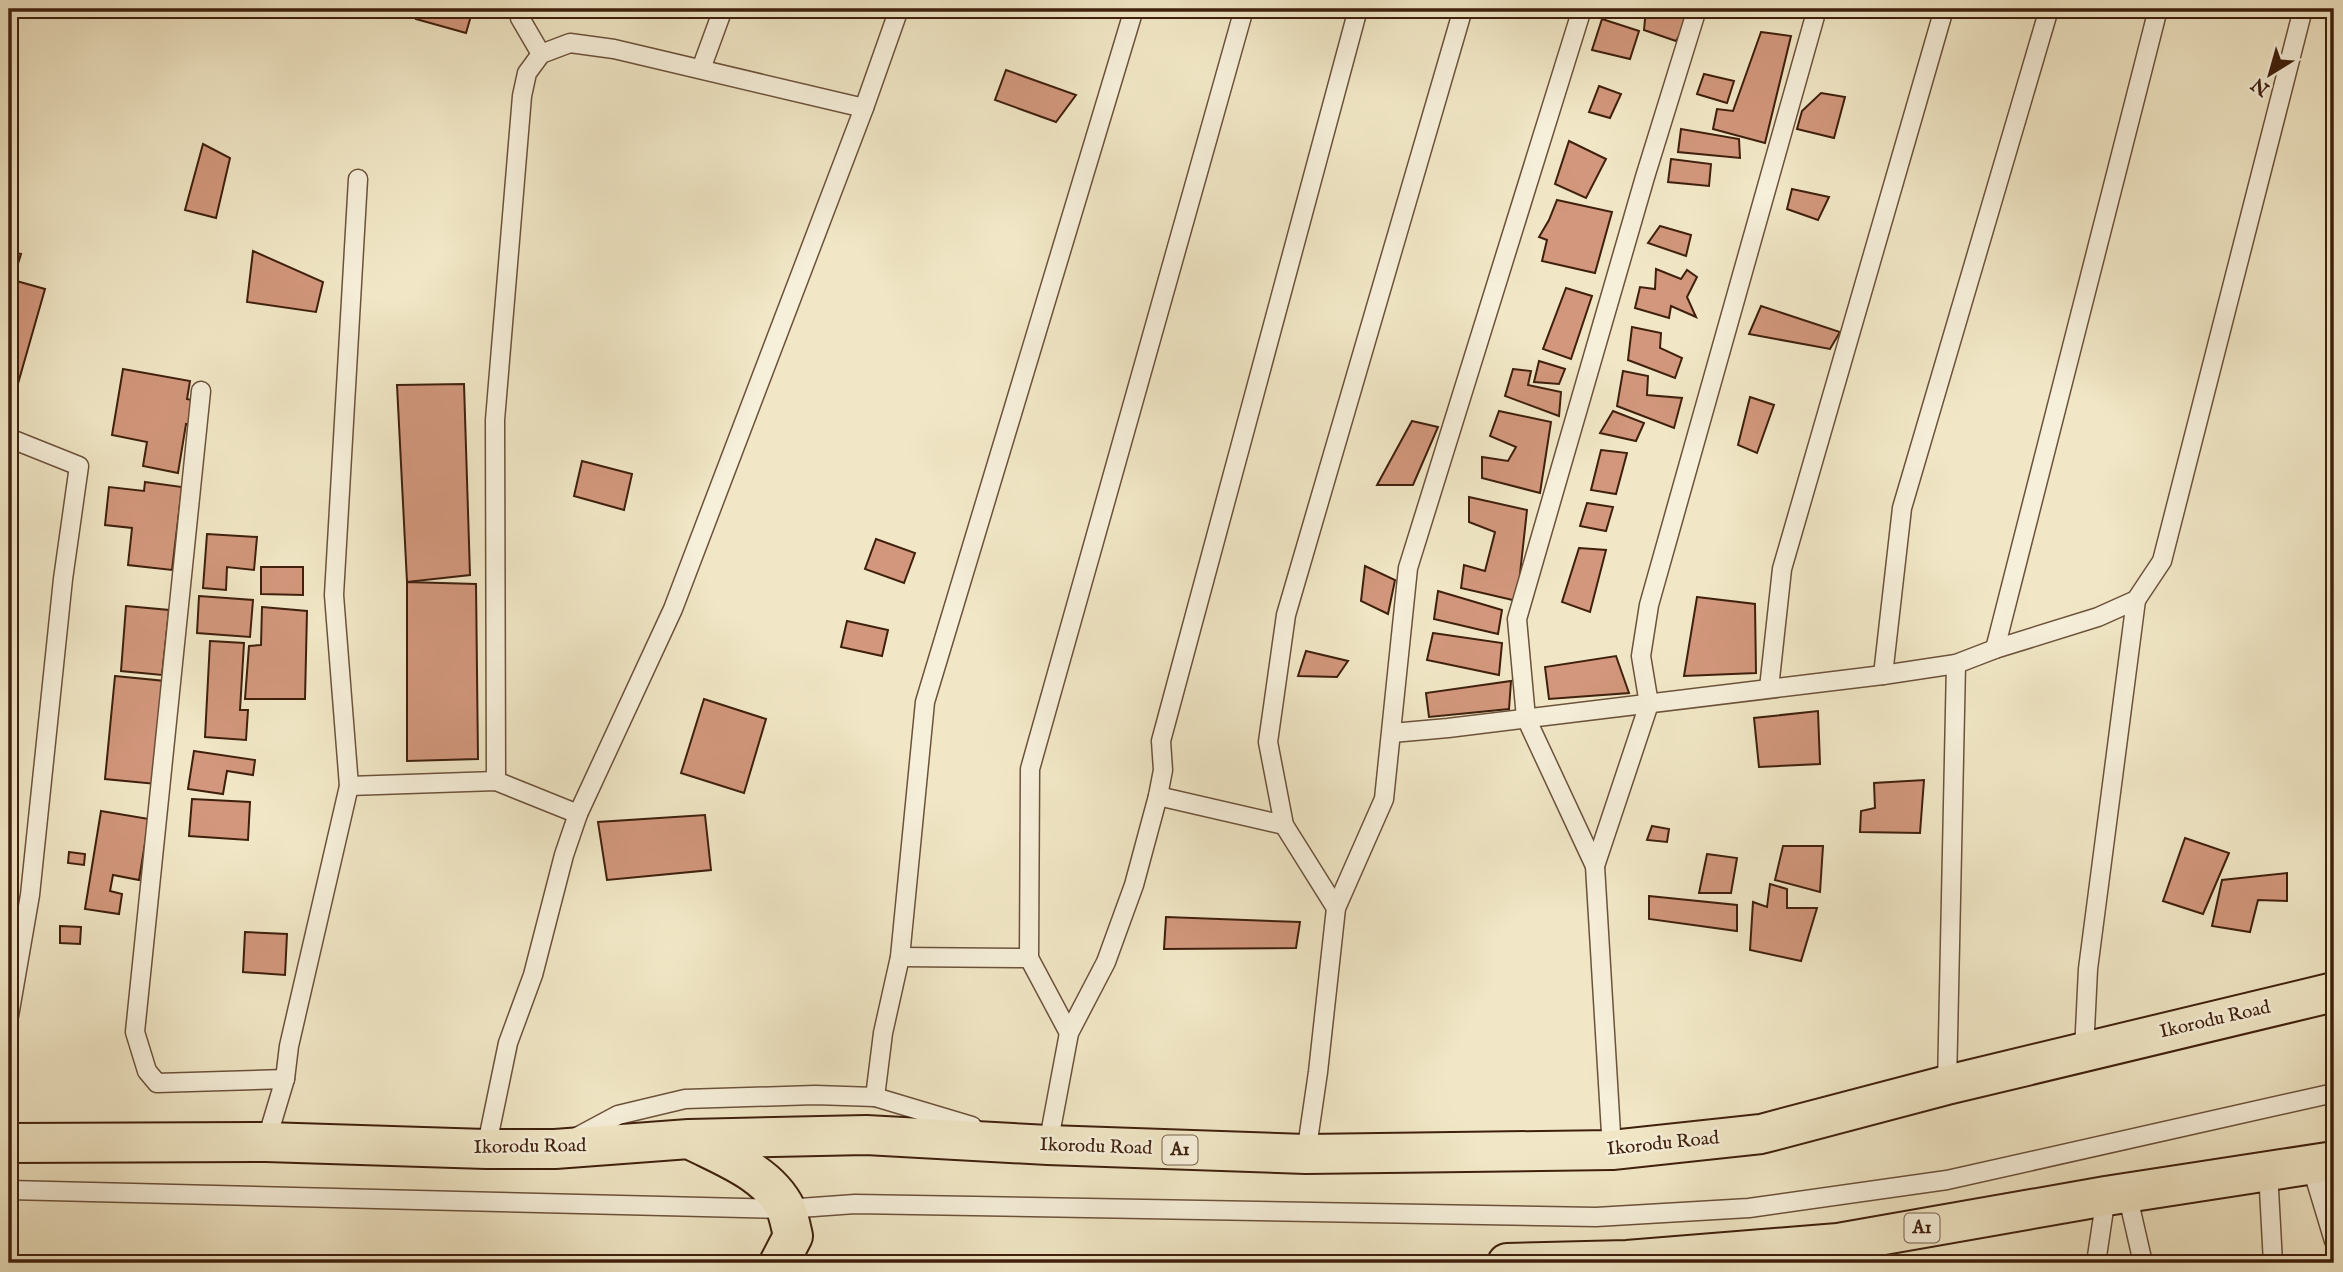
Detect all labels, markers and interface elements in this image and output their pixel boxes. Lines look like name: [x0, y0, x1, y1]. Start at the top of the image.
north arrow: [2234, 38, 2304, 108]
text: N: [2247, 71, 2276, 101]
street label: Ikorodu Road: [2157, 995, 2273, 1044]
street label: Ikorodu Road: [1606, 1126, 1721, 1162]
street label: Ikorodu Road: [1039, 1133, 1154, 1161]
street label: Ikorodu Road: [473, 1134, 587, 1160]
road number: A1: [1162, 1135, 1198, 1164]
road number: A1: [1904, 1213, 1940, 1242]

